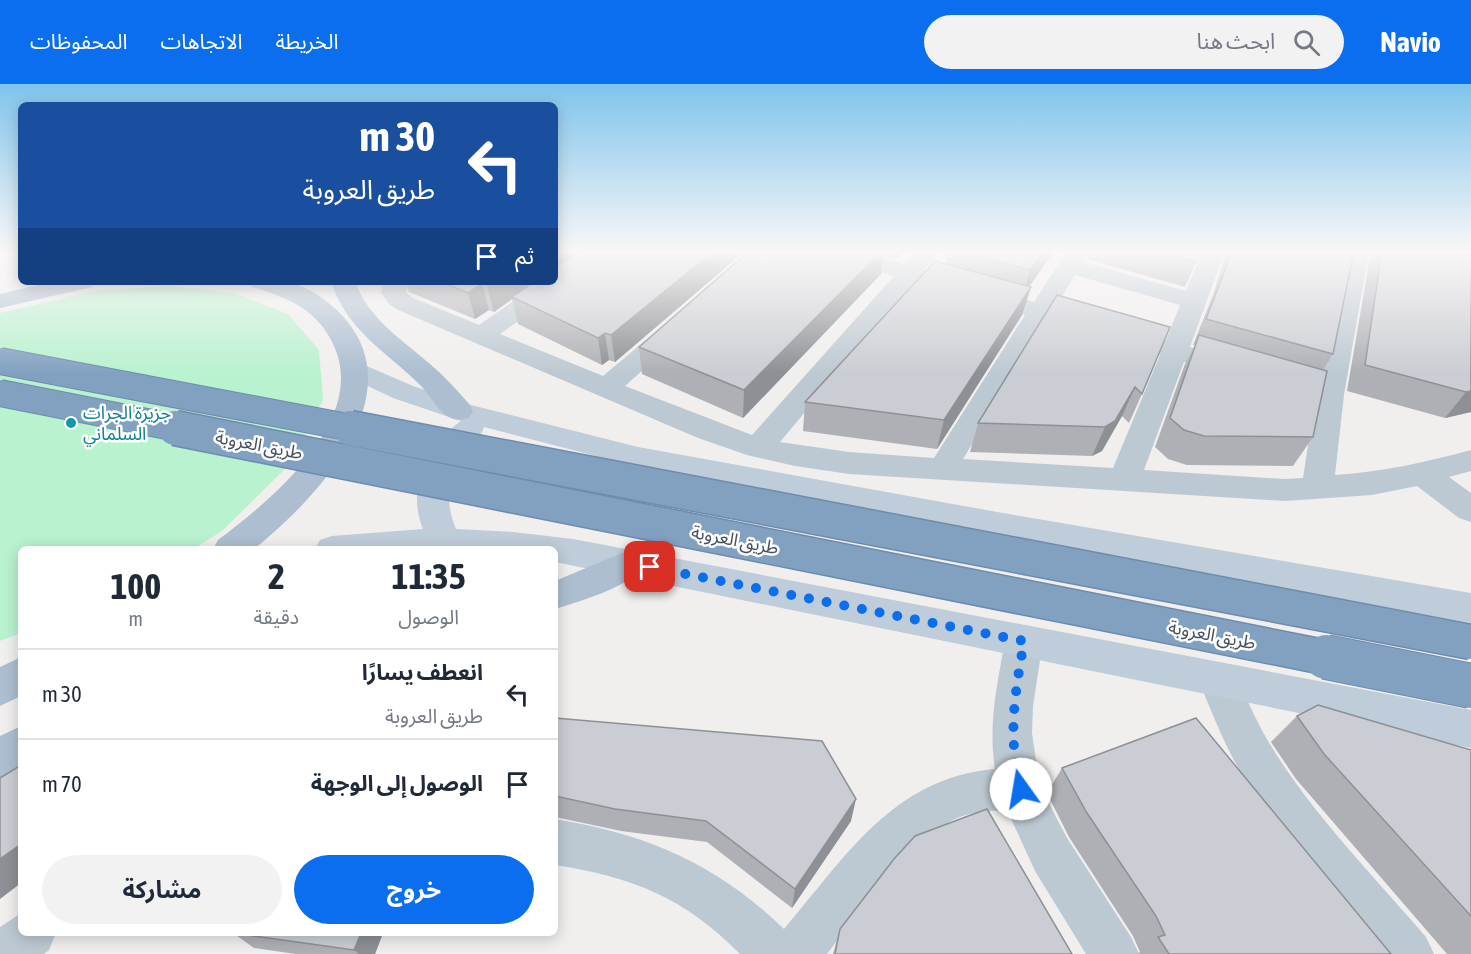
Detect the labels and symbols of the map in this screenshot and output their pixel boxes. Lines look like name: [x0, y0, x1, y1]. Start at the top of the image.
place label: جزيرة الجرات السلماني: [83, 402, 171, 447]
marker: جزيرة الجرات السلماني: [64, 416, 78, 430]
street label: طريق العروبة: [214, 426, 304, 464]
street label: طريق العروبة: [690, 521, 780, 559]
pin: [624, 541, 675, 592]
street label: طريق العروبة: [1167, 616, 1257, 654]
position arrow: [989, 757, 1053, 821]

